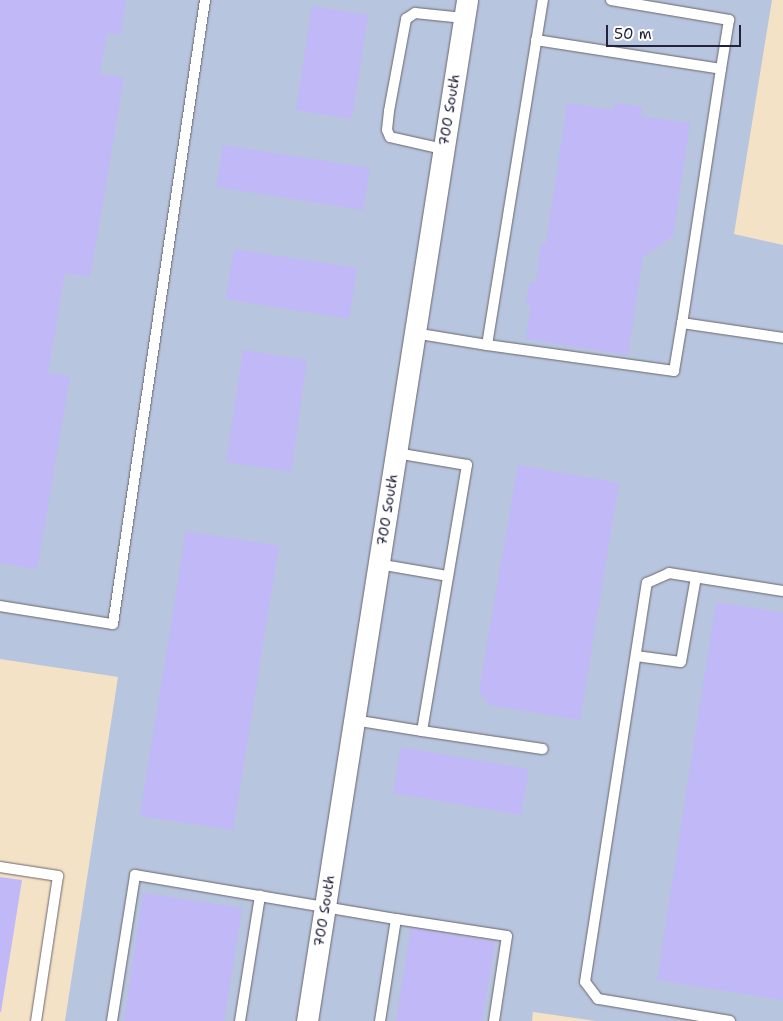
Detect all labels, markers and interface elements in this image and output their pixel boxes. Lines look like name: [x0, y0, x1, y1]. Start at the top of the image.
scale bar: [608, 15, 743, 47]
text: 50 m: [614, 24, 652, 44]
street label: 700 South: [435, 73, 463, 147]
street label: 700 South: [373, 473, 401, 547]
street label: 700 South: [310, 874, 338, 948]

